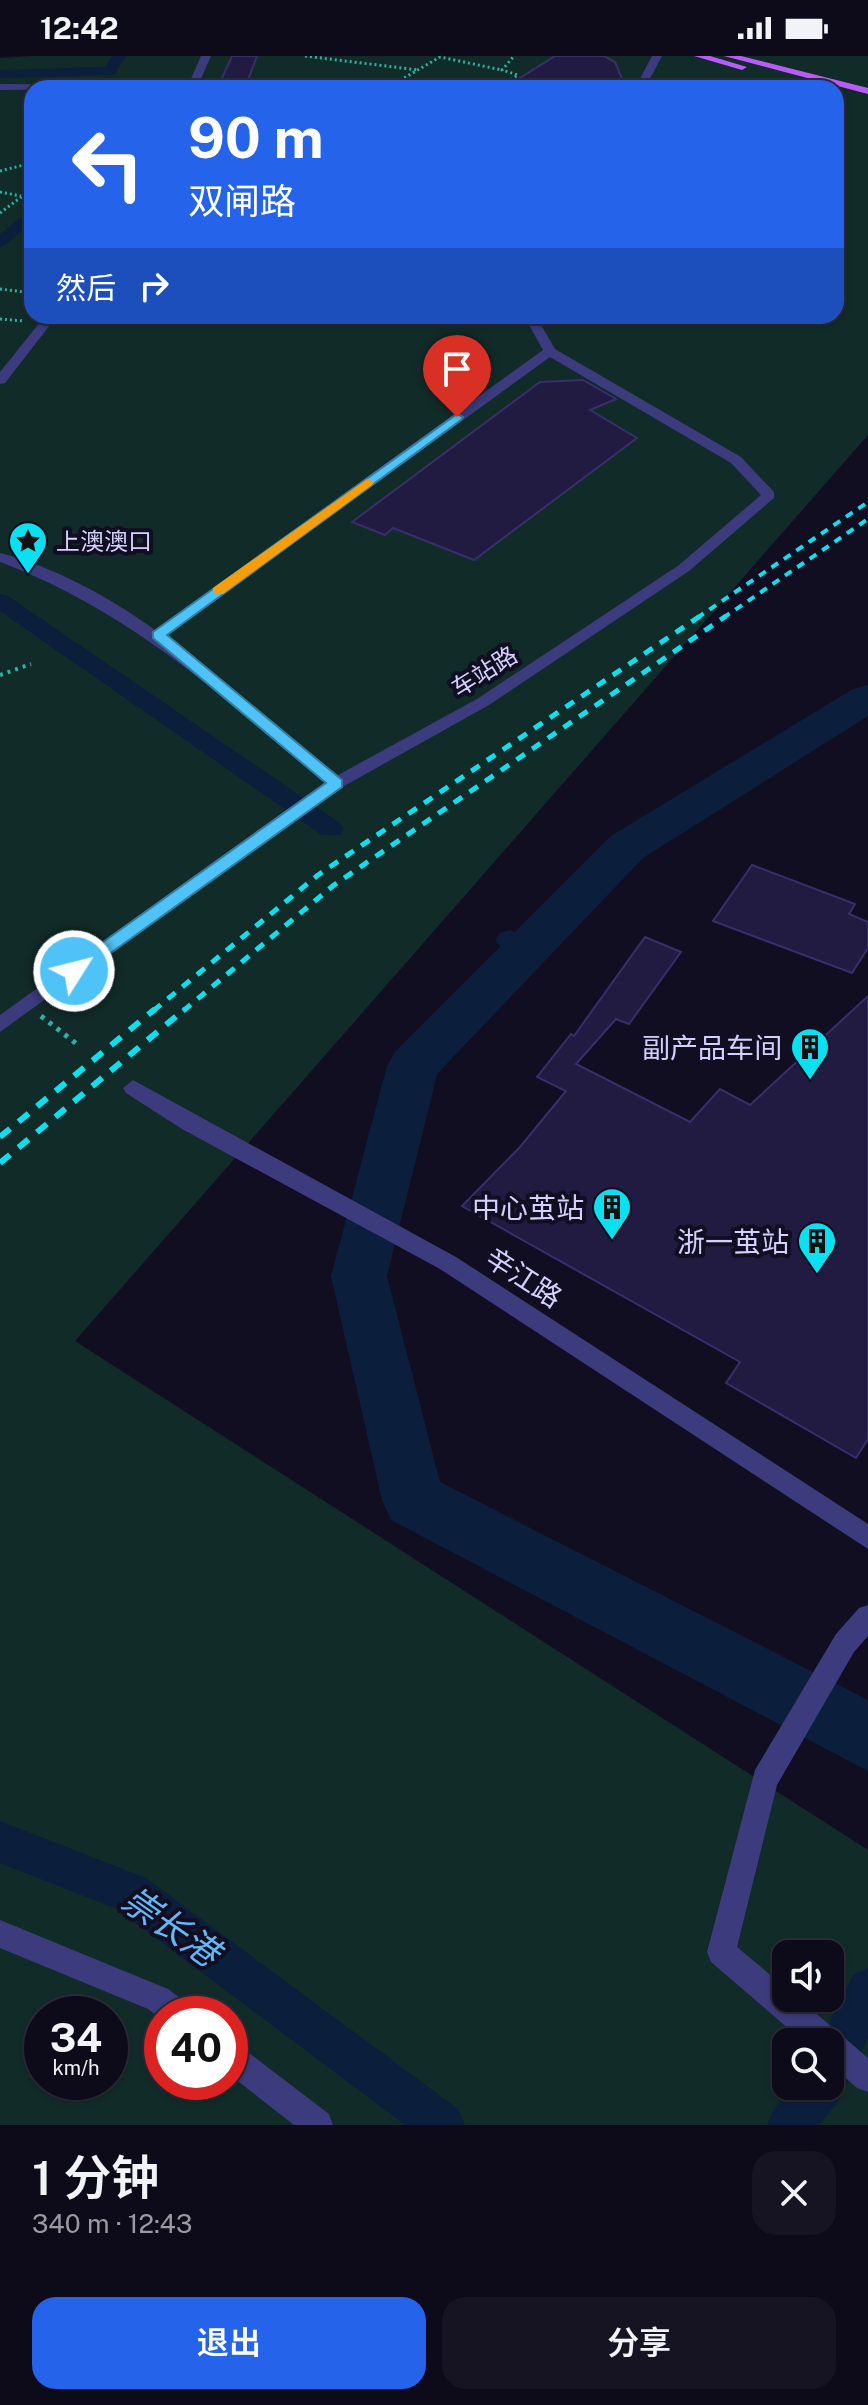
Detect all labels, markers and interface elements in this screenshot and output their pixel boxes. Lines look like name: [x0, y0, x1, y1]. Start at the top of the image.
text: 12:42: [40, 10, 119, 46]
text: 90 m: [188, 105, 324, 171]
icon: left: [56, 112, 160, 216]
text: 双闸路: [188, 180, 296, 222]
icon: right: [132, 264, 176, 308]
text: 然后: [56, 270, 116, 306]
pin: [423, 335, 491, 417]
icon: arrive: [435, 347, 479, 391]
place icon: 上澳澳口: [7, 520, 49, 575]
place label: 上澳澳口: [56, 527, 152, 555]
street label: 车站路: [446, 640, 522, 702]
position arrow: [32, 929, 116, 1013]
building icon: 副产品车间: [789, 1026, 831, 1081]
place label: 副产品车间: [642, 1031, 782, 1064]
building icon: 中心茧站: [591, 1186, 633, 1241]
place label: 中心茧站: [472, 1191, 584, 1224]
building icon: 浙一茧站: [796, 1220, 838, 1275]
place label: 浙一茧站: [677, 1225, 789, 1258]
street label: 辛江路: [480, 1240, 568, 1314]
water label: 崇长港: [115, 1878, 231, 1977]
map controls: [772, 1940, 844, 2100]
button: sound: [772, 1940, 844, 2012]
speed limit sign: 40: [144, 1996, 248, 2100]
text: 34: [50, 2014, 102, 2061]
button: search: [772, 2028, 844, 2100]
text: km/h: [52, 2056, 100, 2080]
text: 1 分钟: [32, 2149, 159, 2206]
button: close: [752, 2151, 836, 2235]
text: 340 m · 12:43: [32, 2208, 192, 2239]
button: 退出: [32, 2297, 426, 2389]
button: 分享: [442, 2297, 836, 2389]

